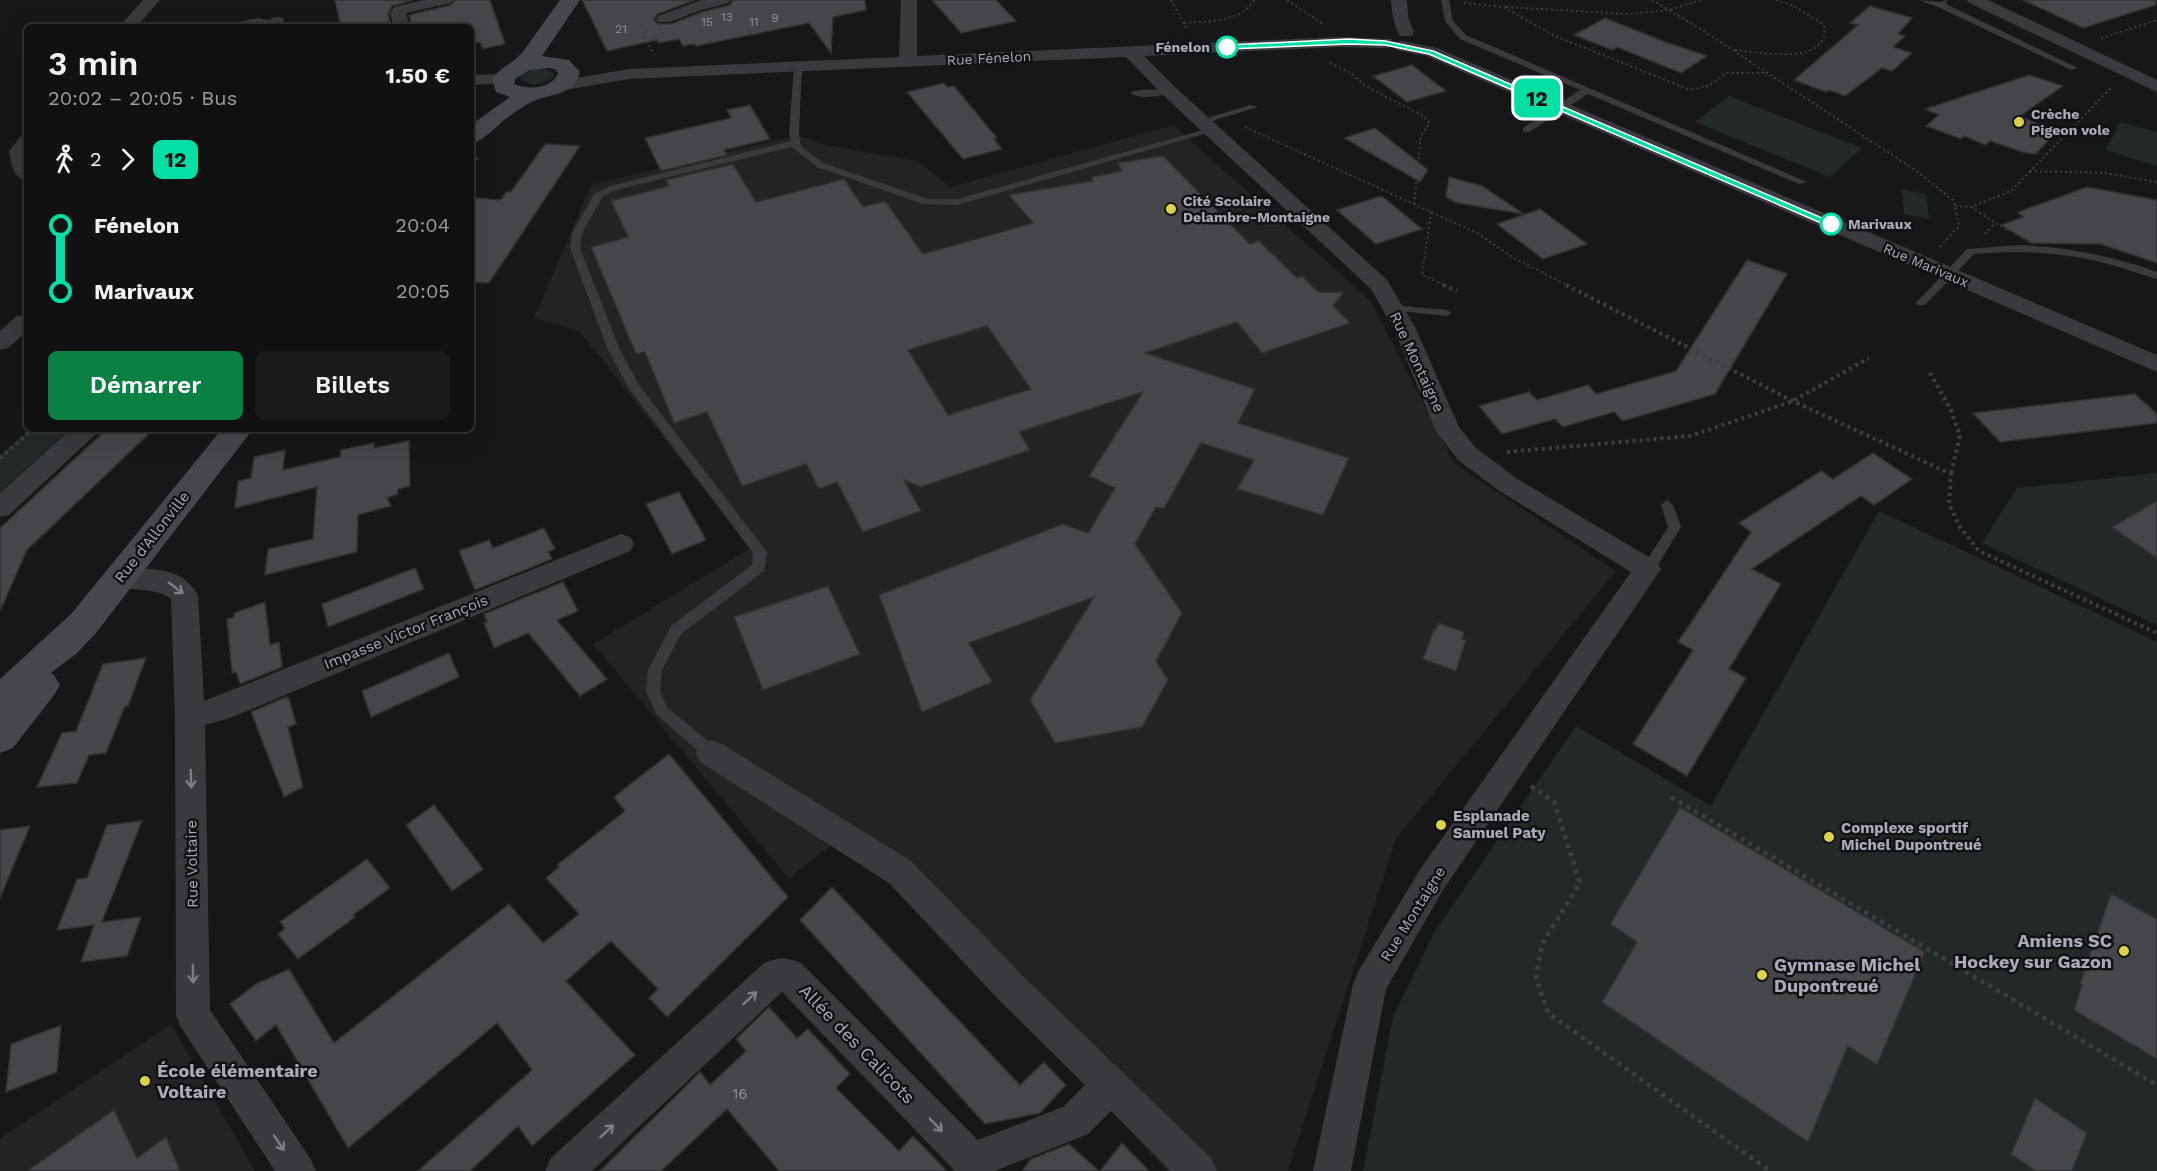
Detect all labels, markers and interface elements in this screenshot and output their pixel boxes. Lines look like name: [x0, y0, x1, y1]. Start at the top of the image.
house number: 13: [721, 10, 733, 24]
house number: 9: [771, 11, 779, 25]
house number: 15: [701, 15, 713, 29]
house number: 11: [749, 15, 759, 29]
house number: 21: [615, 22, 627, 36]
marker: Fénelon: [1216, 36, 1238, 58]
place label: Fénelon: [1156, 39, 1210, 55]
text: 3 min: [48, 44, 138, 83]
street label: Rue Fénelon: [946, 48, 1032, 68]
text: 1.50 €: [385, 63, 450, 88]
line badge: 12: [1510, 78, 1564, 118]
text: 20:02 – 20:05 · Bus: [48, 86, 237, 110]
text: 12: [1526, 86, 1548, 111]
place label: Crèche Pigeon vole: [2031, 106, 2110, 138]
marker: Crèche Pigeon vole: [2012, 115, 2026, 129]
icon: walk: [48, 143, 81, 176]
icon: forward: [111, 143, 144, 176]
text: 2: [90, 147, 102, 171]
text: 12: [165, 147, 186, 172]
place label: Cité Scolaire Delambre-Montaigne: [1183, 193, 1330, 225]
marker: Cité Scolaire Delambre-Montaigne: [1164, 202, 1178, 216]
text: Fénelon: [94, 213, 180, 238]
text: 20:04: [395, 213, 450, 237]
marker: Marivaux: [1820, 213, 1842, 235]
place label: Marivaux: [1848, 216, 1912, 232]
street label: Rue Marivaux: [1881, 240, 1971, 290]
text: Marivaux: [94, 279, 194, 304]
text: 20:05: [396, 279, 450, 303]
street label: Rue Montaigne: [1386, 309, 1448, 415]
button: Démarrer: [48, 351, 243, 420]
button: Billets: [255, 351, 450, 420]
street label: Rue d'Allonville: [111, 488, 193, 586]
one-way arrow: [167, 582, 183, 595]
street label: Impasse Victor François: [321, 591, 491, 673]
one-way arrow: [185, 768, 197, 788]
place label: Esplanade Samuel Paty: [1453, 807, 1546, 842]
marker: Esplanade Samuel Paty: [1434, 818, 1448, 832]
place label: Complexe sportif Michel Dupontreué: [1841, 819, 1982, 854]
street label: Rue Voltaire: [182, 820, 202, 908]
marker: Complexe sportif Michel Dupontreué: [1822, 830, 1836, 844]
street label: Rue Montaigne: [1377, 863, 1449, 965]
place label: Amiens SC Hockey sur Gazon: [1954, 930, 2112, 972]
marker: Amiens SC Hockey sur Gazon: [2117, 944, 2131, 958]
place label: Gymnase Michel Dupontreué: [1774, 954, 1920, 996]
one-way arrow: [187, 963, 199, 983]
marker: Gymnase Michel Dupontreué: [1755, 968, 1769, 982]
street label: Allée des Calicots: [795, 980, 920, 1108]
one-way arrow: [742, 992, 757, 1006]
place label: École élémentaire Voltaire: [157, 1060, 318, 1102]
marker: École élémentaire Voltaire: [138, 1074, 152, 1088]
house number: 16: [733, 1085, 747, 1103]
one-way arrow: [929, 1117, 943, 1132]
one-way arrow: [599, 1124, 614, 1138]
one-way arrow: [273, 1134, 285, 1151]

